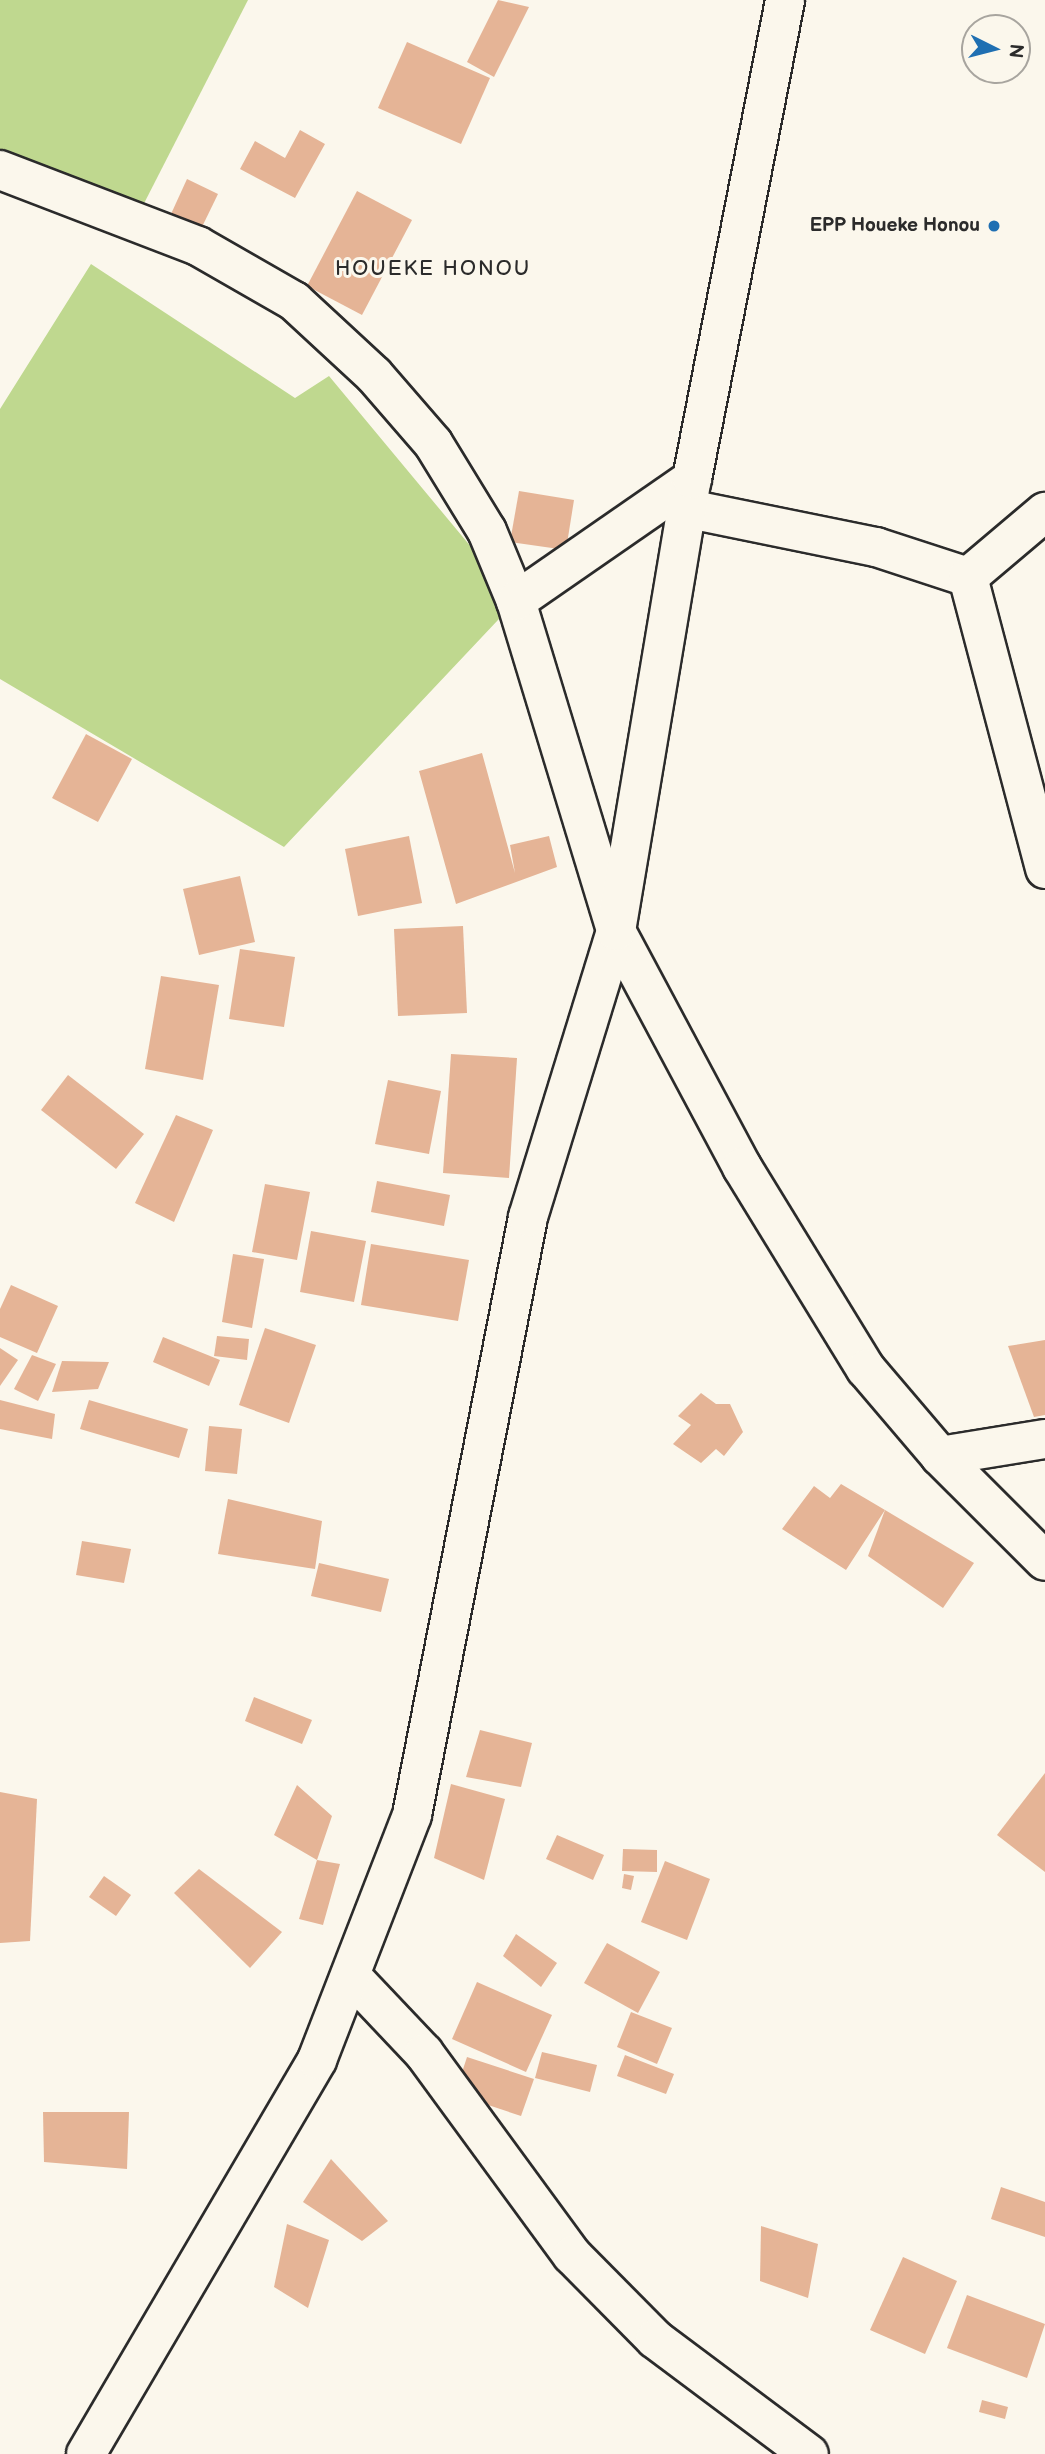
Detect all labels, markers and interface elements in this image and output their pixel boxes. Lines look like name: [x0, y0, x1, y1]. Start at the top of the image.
north arrow: [961, 14, 1031, 84]
text: N: [1003, 43, 1028, 59]
place label: EPP Houeke Honou: [810, 215, 980, 237]
marker: EPP Houeke Honou: [986, 218, 1002, 234]
district label: HOUEKE HONOU: [336, 256, 530, 282]

